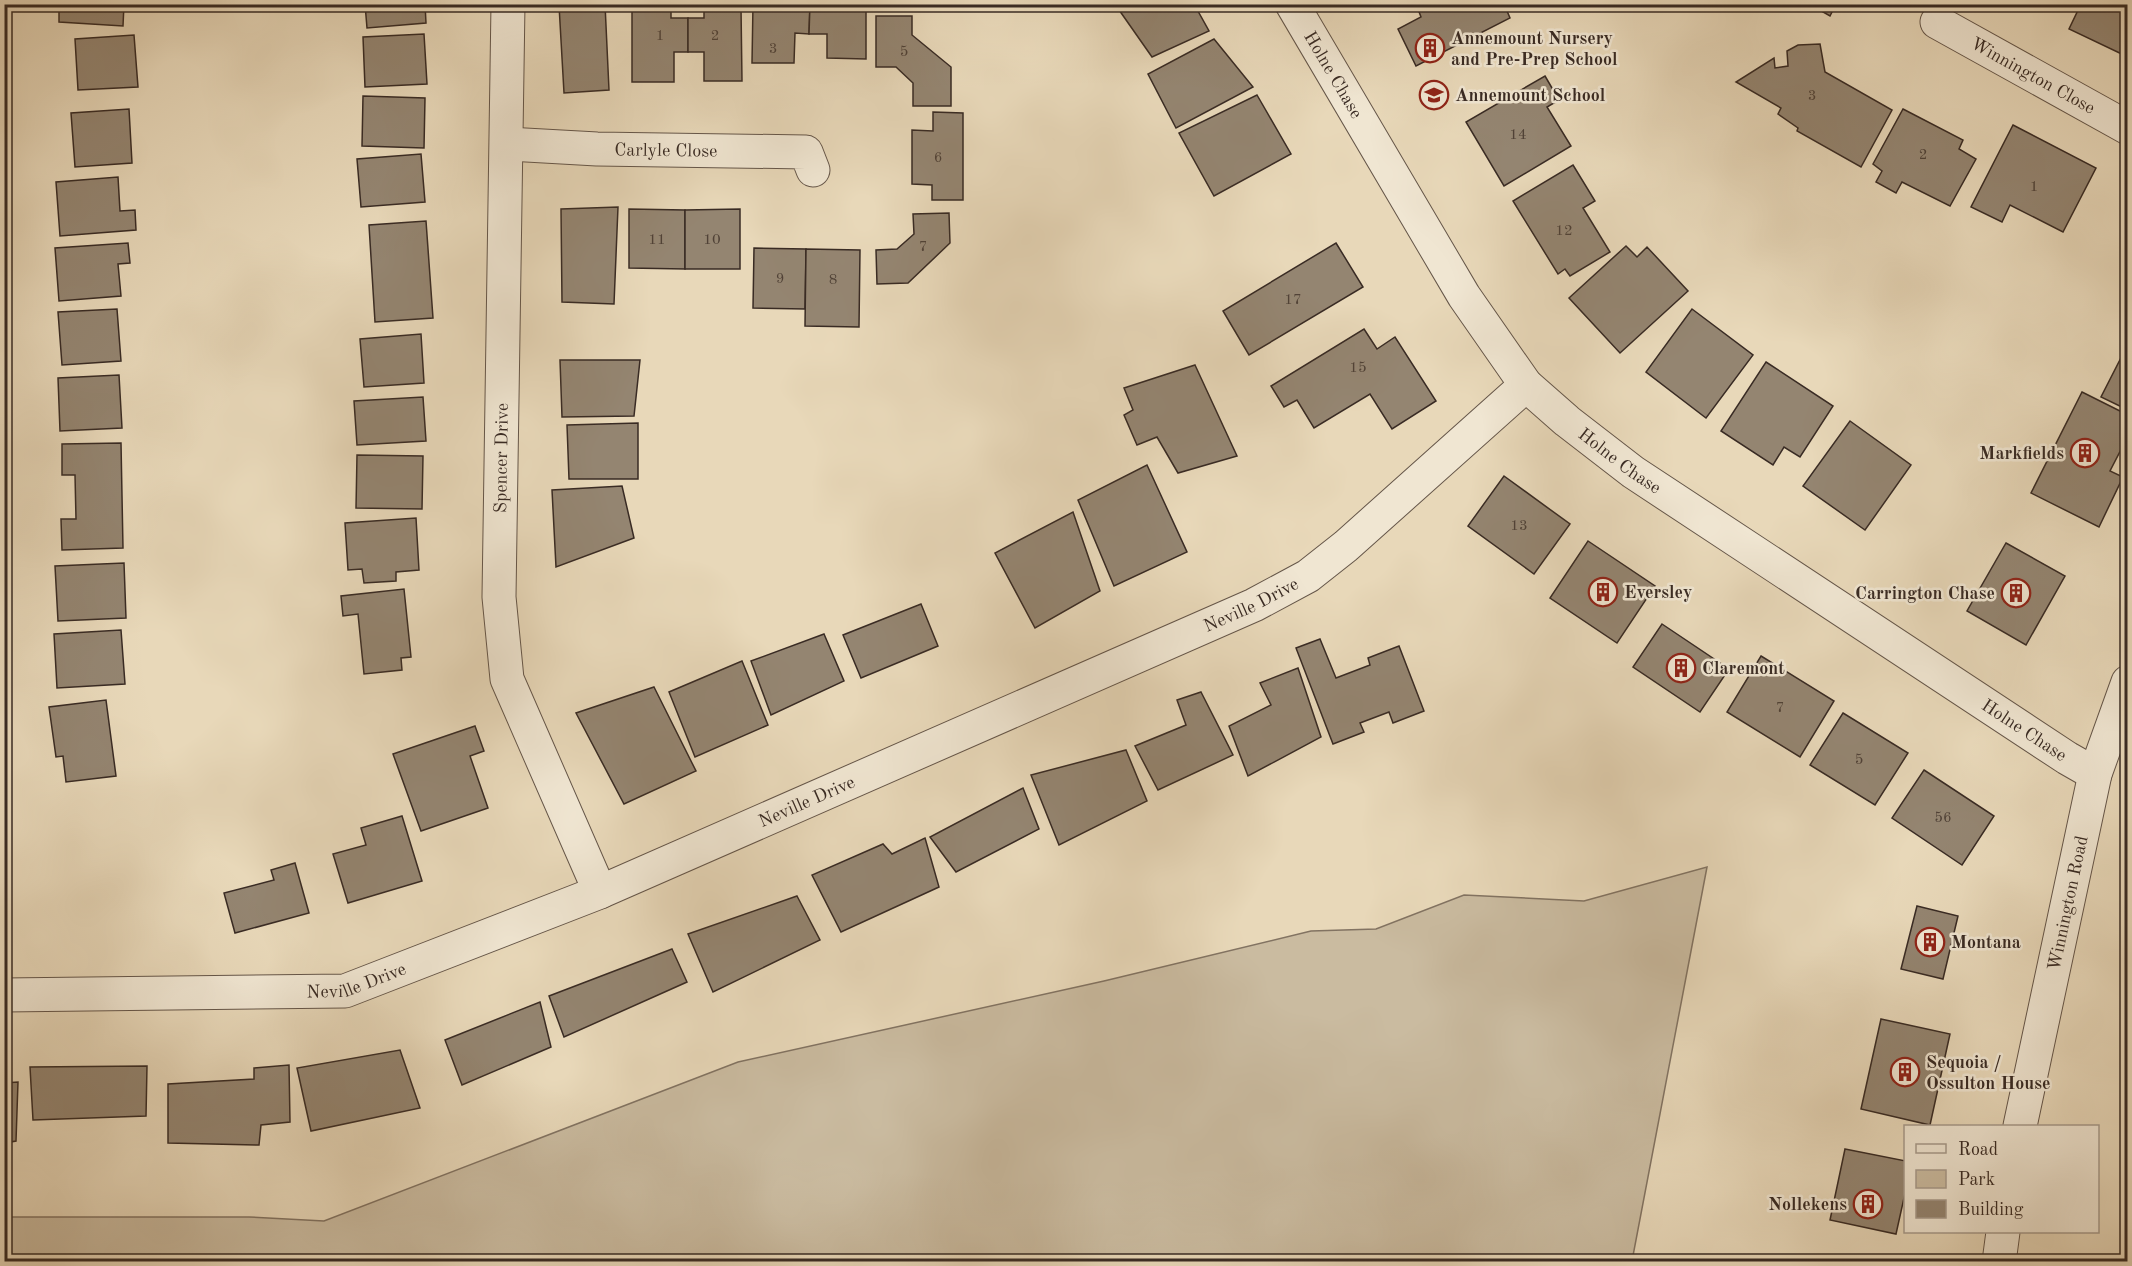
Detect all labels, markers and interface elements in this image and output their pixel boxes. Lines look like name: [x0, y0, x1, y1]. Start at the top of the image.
street label: Holne Chase: [1300, 28, 1365, 122]
house number: 1: [656, 29, 664, 44]
house number: 2: [711, 29, 719, 44]
place label: Annemount Nursery and Pre-Prep School: [1451, 30, 1618, 69]
building icon: Annemount Nursery and Pre-Prep School: [1414, 32, 1446, 64]
street label: Winnington Close: [1968, 35, 2098, 118]
house number: 3: [769, 42, 777, 57]
house number: 5: [900, 45, 908, 60]
school or university icon: Annemount School: [1418, 79, 1450, 111]
place label: Annemount School: [1455, 87, 1606, 105]
house number: 3: [1808, 89, 1816, 104]
house number: 14: [1509, 128, 1527, 143]
street label: Carlyle Close: [614, 141, 717, 161]
house number: 2: [1919, 148, 1927, 163]
house number: 6: [934, 151, 942, 166]
house number: 1: [2030, 180, 2038, 195]
house number: 12: [1555, 224, 1573, 239]
house number: 11: [648, 233, 666, 248]
house number: 10: [703, 233, 721, 248]
house number: 7: [919, 240, 927, 255]
house number: 9: [776, 272, 784, 287]
house number: 8: [829, 273, 837, 288]
house number: 17: [1284, 293, 1302, 308]
house number: 15: [1349, 361, 1367, 376]
street label: Spencer Drive: [492, 403, 512, 513]
street label: Holne Chase: [1574, 425, 1664, 498]
building icon: Markfields: [2069, 437, 2101, 469]
place label: Markfields: [1979, 445, 2064, 463]
house number: 13: [1510, 519, 1528, 534]
street label: Neville Drive: [1201, 575, 1302, 636]
building icon: Eversley: [1587, 576, 1619, 608]
building icon: Carrington Chase: [2000, 577, 2032, 609]
place label: Eversley: [1624, 584, 1692, 602]
place label: Carrington Chase: [1855, 585, 1995, 603]
building icon: Claremont: [1665, 652, 1697, 684]
place label: Claremont: [1702, 660, 1785, 678]
street label: Holne Chase: [1978, 696, 2070, 765]
house number: 7: [1776, 701, 1784, 716]
house number: 5: [1855, 753, 1863, 768]
street label: Neville Drive: [756, 773, 858, 831]
house number: 56: [1934, 811, 1952, 826]
street label: Winnington Road: [2045, 834, 2092, 972]
building icon: Montana: [1914, 926, 1946, 958]
place label: Montana: [1951, 934, 2021, 952]
street label: Neville Drive: [306, 960, 409, 1001]
place label: Sequoia / Ossulton House: [1926, 1054, 2050, 1093]
building icon: Sequoia / Ossulton House: [1889, 1056, 1921, 1088]
legend: [1904, 1125, 2099, 1233]
text: Road: [1958, 1141, 1998, 1159]
text: Park: [1958, 1171, 1995, 1189]
building icon: Nollekens: [1852, 1188, 1884, 1220]
place label: Nollekens: [1768, 1196, 1847, 1214]
text: Building: [1958, 1201, 2024, 1219]

